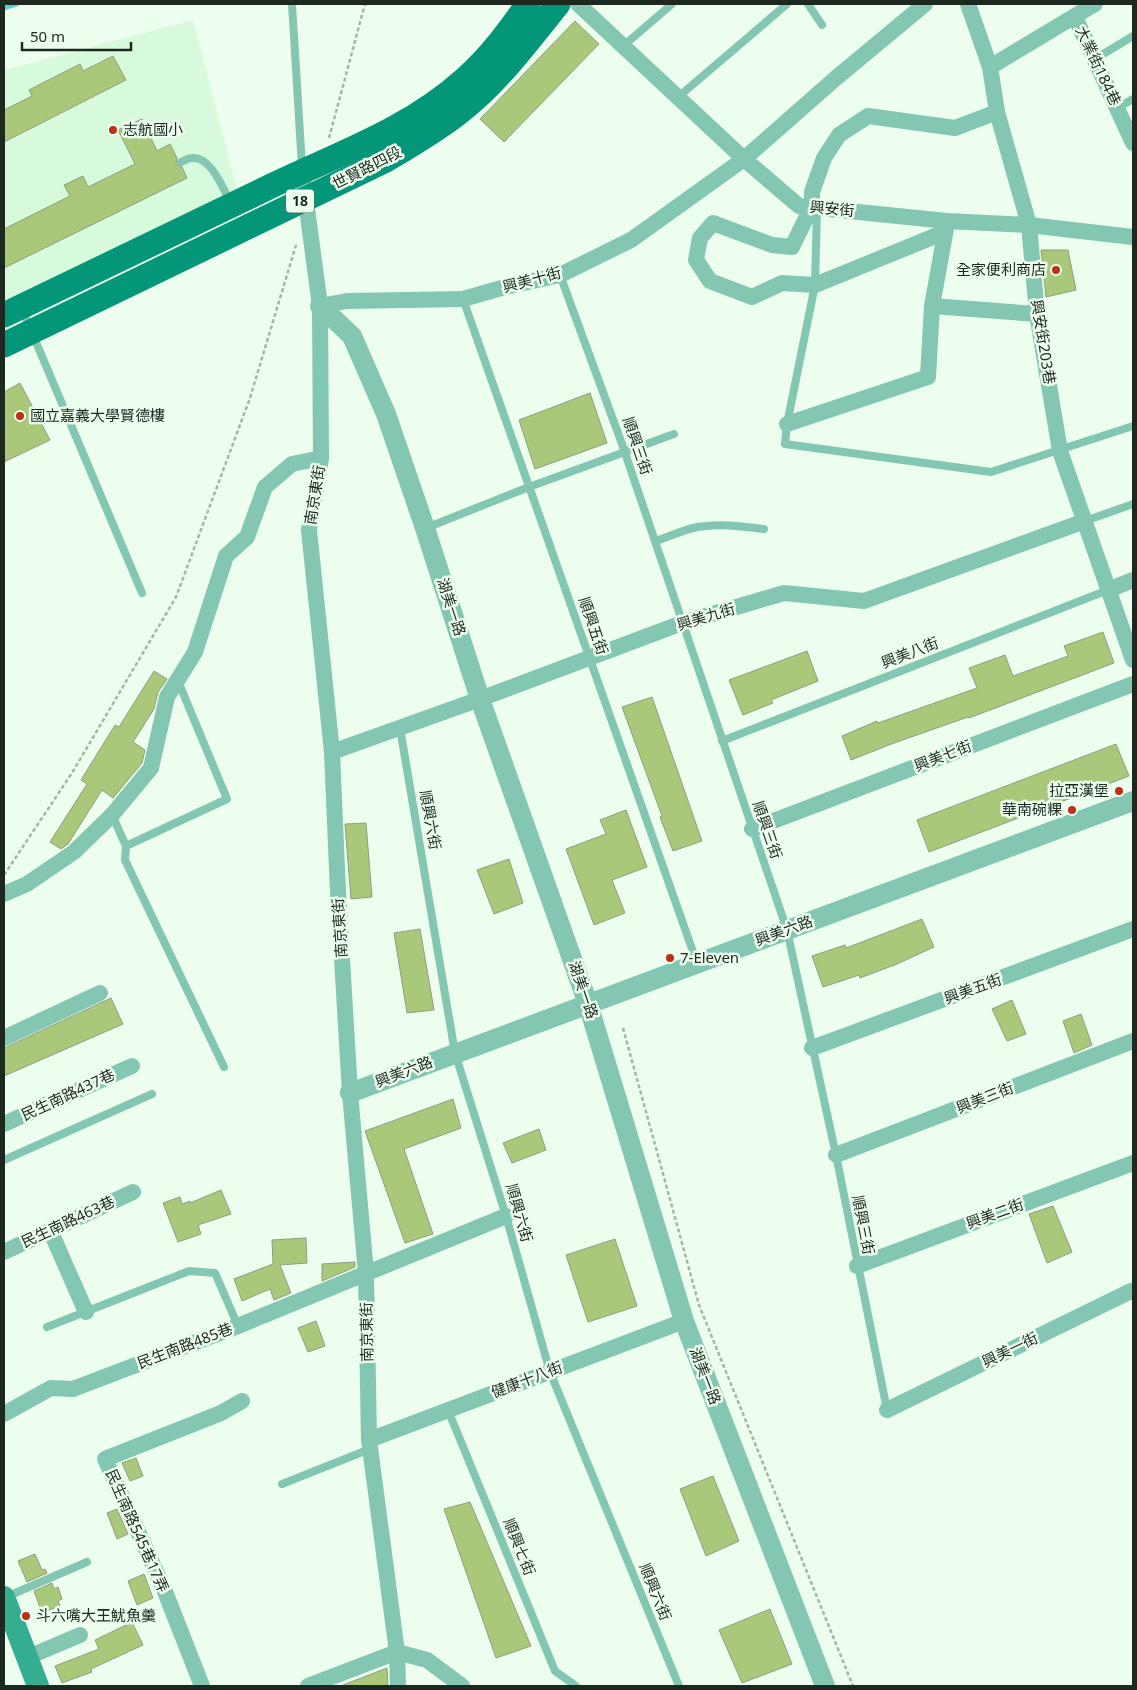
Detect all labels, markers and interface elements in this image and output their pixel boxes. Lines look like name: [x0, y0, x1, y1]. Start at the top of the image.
scale bar: [22, 20, 131, 52]
street label: 大業街184巷: [1072, 22, 1126, 109]
text: 50 m: [30, 26, 65, 46]
place label: 志航國小: [123, 119, 183, 139]
marker: 志航國小: [107, 124, 119, 136]
street label: 世賢路四段: [329, 141, 405, 193]
road number: 18: [286, 190, 314, 212]
street label: 興安街: [809, 196, 855, 220]
place label: 全家便利商店: [956, 259, 1046, 279]
street label: 興美十街: [500, 262, 563, 296]
marker: 全家便利商店: [1050, 264, 1062, 276]
street label: 興安街203巷: [1027, 298, 1061, 386]
place label: 國立嘉義大學賢德樓: [30, 405, 165, 425]
marker: 國立嘉義大學賢德樓: [14, 410, 26, 422]
street label: 順興三街: [619, 414, 657, 477]
street label: 南京東街: [299, 464, 329, 526]
street label: 湖美一路: [433, 575, 471, 638]
street label: 順興五街: [575, 594, 613, 657]
street label: 興美九街: [674, 598, 737, 634]
street label: 興美八街: [878, 632, 941, 672]
street label: 興美七街: [911, 735, 974, 775]
place label: 拉亞漢堡: [1049, 780, 1109, 800]
marker: 拉亞漢堡: [1113, 785, 1125, 797]
street label: 順興六街: [416, 789, 446, 851]
street label: 順興三街: [749, 798, 787, 861]
place label: 華南碗粿: [1002, 799, 1062, 819]
marker: 華南碗粿: [1066, 804, 1078, 816]
street label: 南京東街: [327, 897, 351, 959]
street label: 興美六路: [752, 910, 815, 950]
place label: 7-Eleven: [680, 947, 739, 967]
marker: 7-Eleven: [664, 952, 676, 964]
street label: 湖美一路: [565, 958, 603, 1021]
street label: 興美五街: [941, 968, 1004, 1008]
street label: 興美六路: [372, 1051, 435, 1091]
street label: 民生南路437巷: [18, 1064, 117, 1124]
street label: 興美三街: [953, 1077, 1016, 1117]
street label: 順興六街: [502, 1181, 538, 1244]
street label: 民生南路463巷: [18, 1191, 117, 1251]
street label: 順興三街: [848, 1193, 880, 1256]
street label: 興美二街: [963, 1193, 1026, 1233]
street label: 南京東街: [355, 1302, 377, 1362]
street label: 民生南路485巷: [134, 1318, 235, 1372]
street label: 興美一街: [978, 1327, 1041, 1371]
street label: 湖美一路: [686, 1344, 726, 1407]
street label: 健康十八街: [488, 1356, 565, 1402]
street label: 民生南路545巷17弄: [102, 1466, 174, 1595]
street label: 順興七街: [499, 1515, 540, 1578]
street label: 順興六街: [635, 1560, 676, 1623]
place label: 斗六嘴大王魷魚羹: [36, 1605, 156, 1625]
marker: 斗六嘴大王魷魚羹: [20, 1610, 32, 1622]

